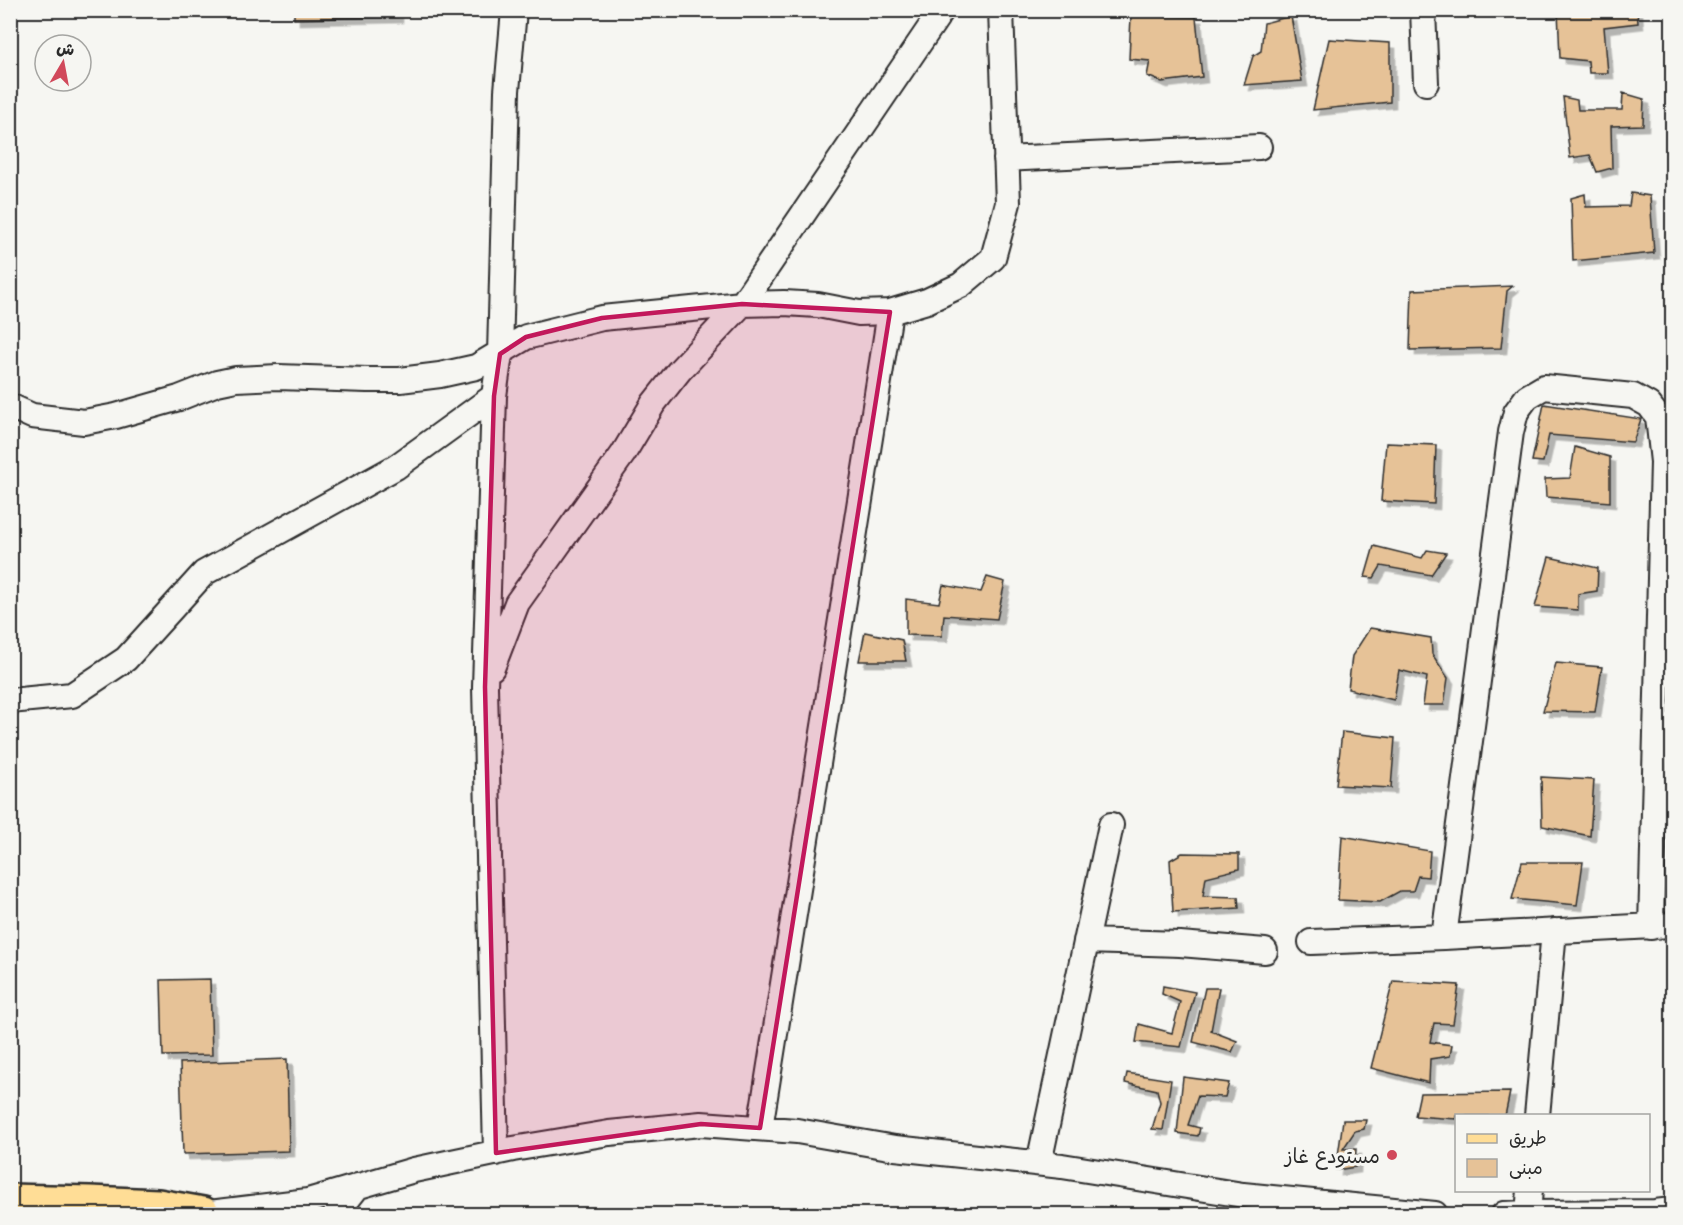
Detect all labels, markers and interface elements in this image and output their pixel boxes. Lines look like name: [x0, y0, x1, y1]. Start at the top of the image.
north arrow: [33, 33, 93, 93]
text: ش: [55, 36, 76, 60]
legend: [1455, 1114, 1650, 1192]
text: طريق: [1509, 1125, 1547, 1149]
place label: مستودع غاز: [1283, 1142, 1380, 1170]
marker: مستودع غاز: [1385, 1148, 1399, 1162]
text: مبنى: [1509, 1155, 1543, 1179]

